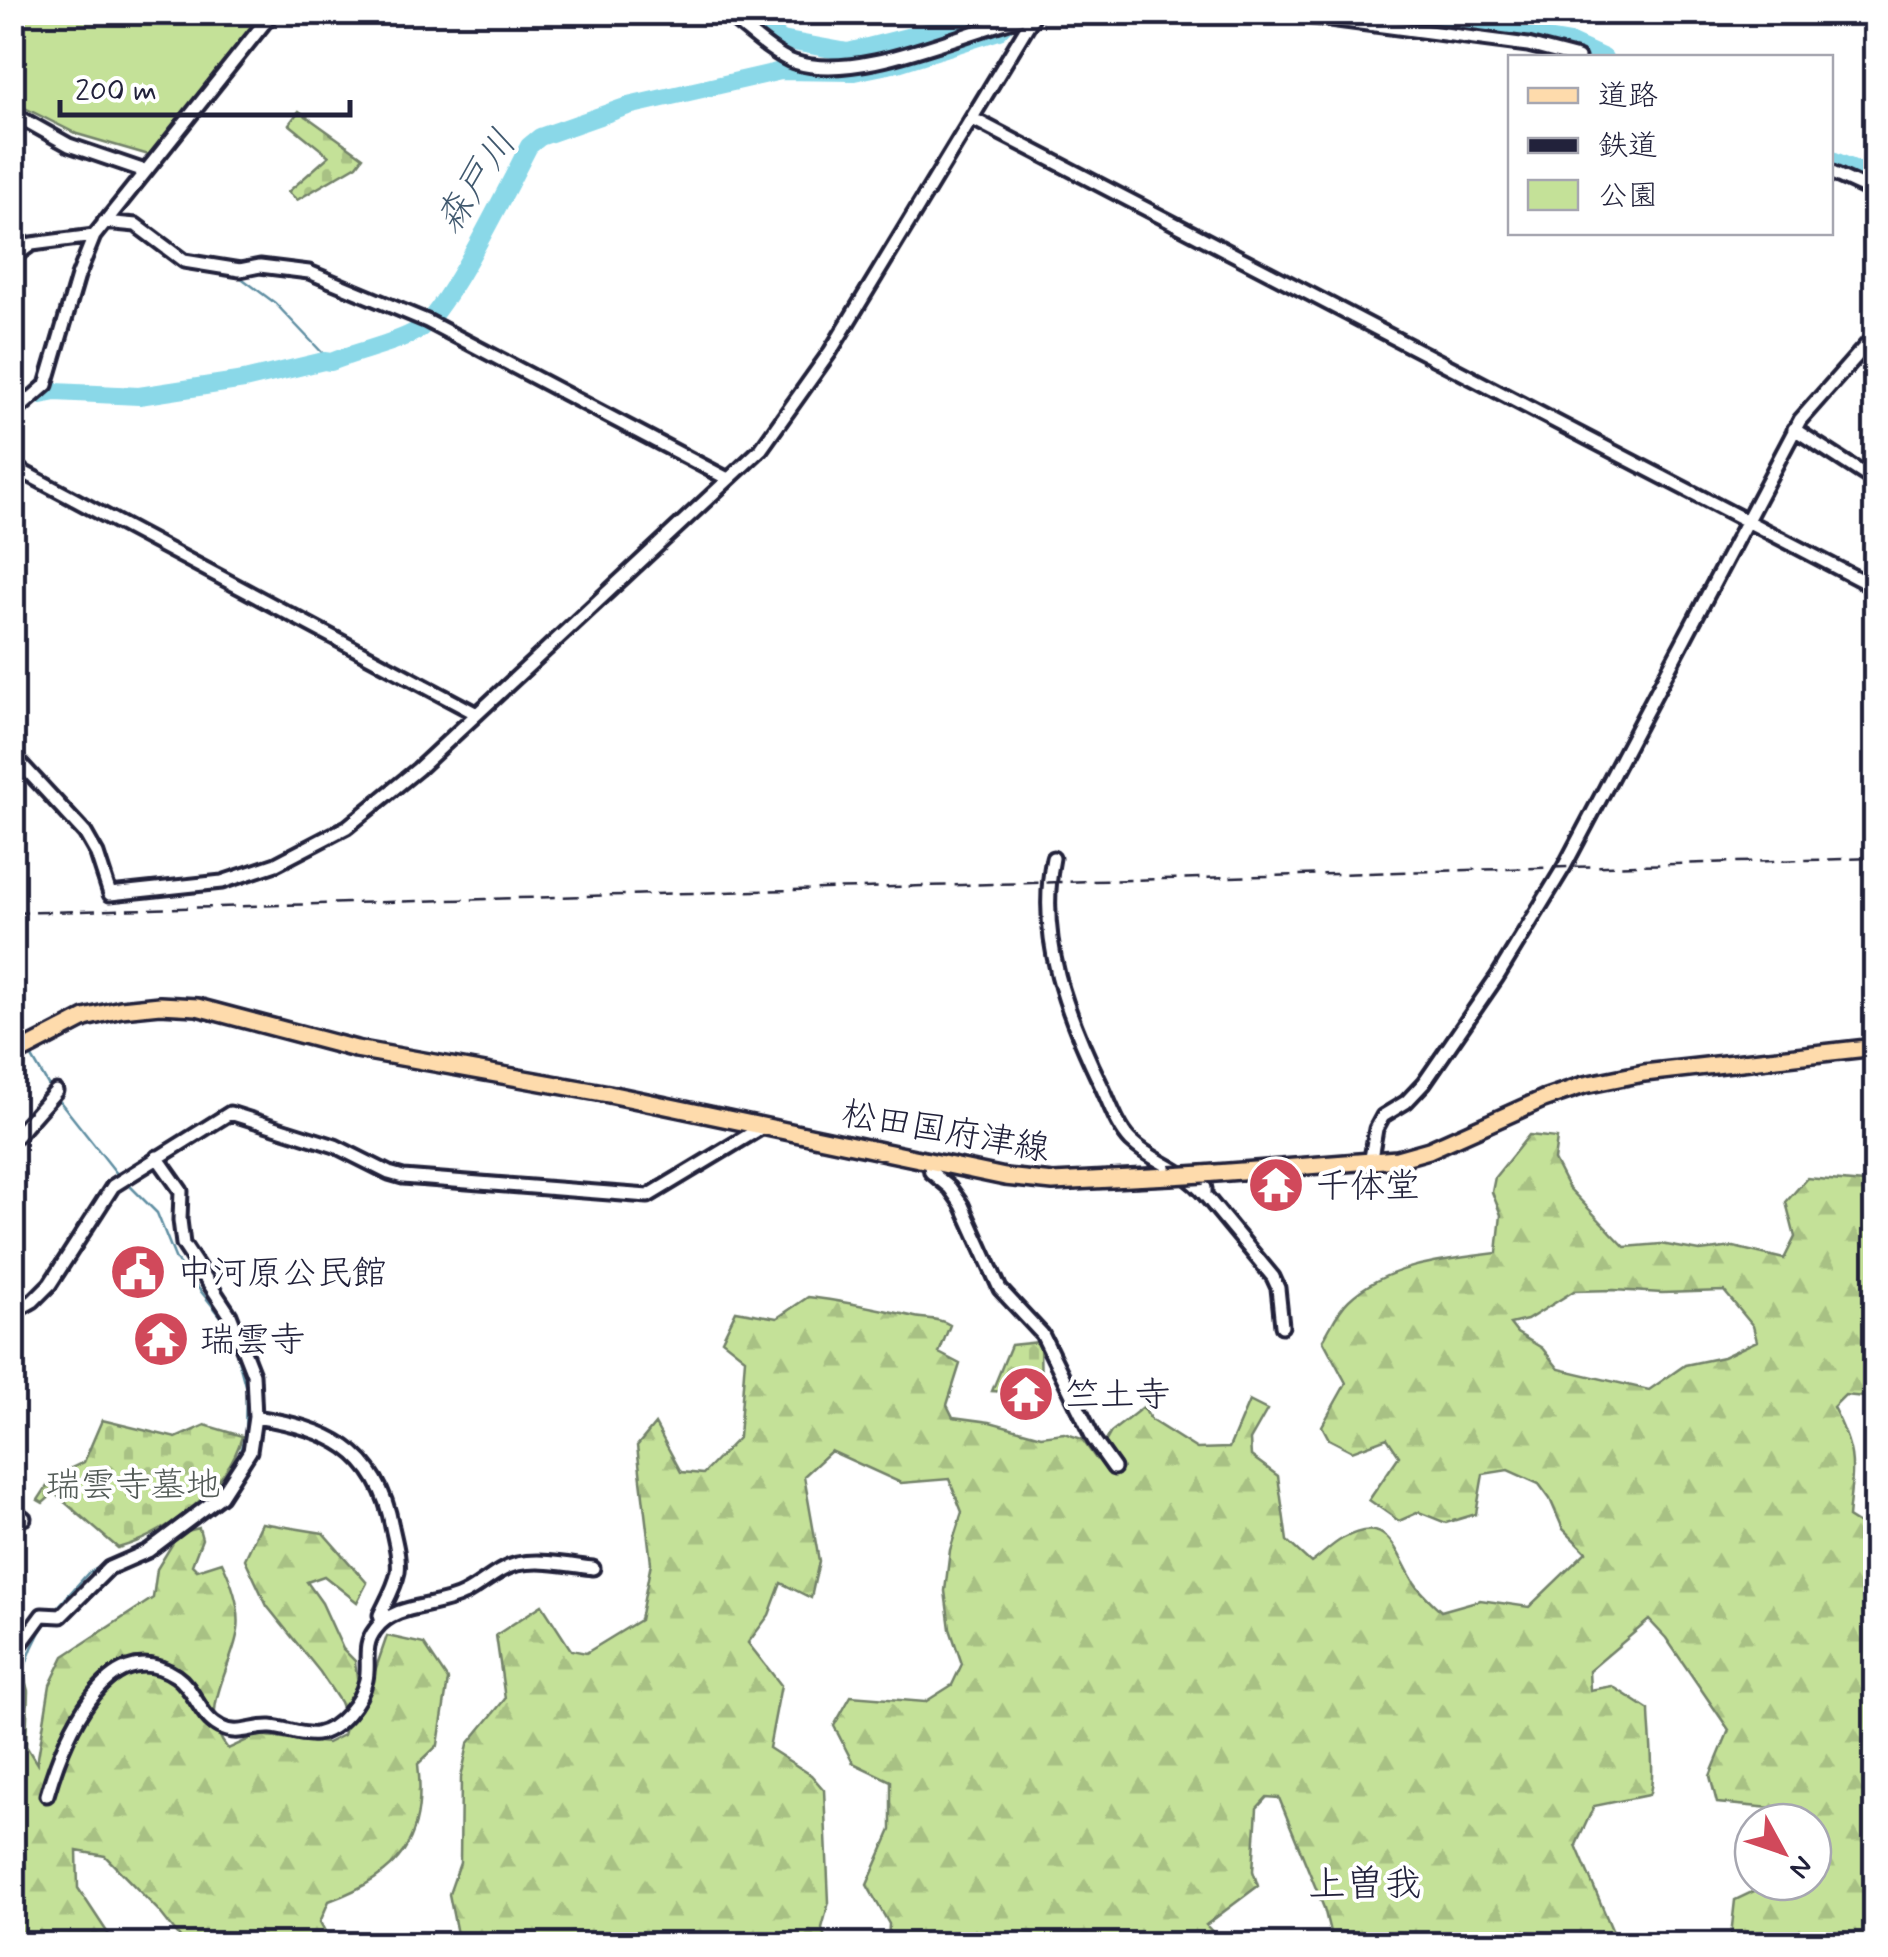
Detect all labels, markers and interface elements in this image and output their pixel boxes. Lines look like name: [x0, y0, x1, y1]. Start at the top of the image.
scale bar: [60, 55, 350, 117]
legend: [1508, 55, 1833, 235]
text: 200 m: [75, 72, 157, 111]
text: 道路: [1598, 77, 1658, 116]
water label: 森戸川: [426, 121, 529, 244]
text: 鉄道: [1598, 127, 1658, 166]
text: 公園: [1598, 177, 1658, 216]
street label: 松田国府津線: [838, 1091, 1053, 1173]
temple icon: 千体堂: [1246, 1155, 1306, 1215]
place label: 千体堂: [1315, 1164, 1420, 1210]
public building icon: 中河原公民館: [108, 1242, 168, 1302]
place label: 中河原公民館: [177, 1251, 387, 1297]
temple icon: 瑞雲寺: [131, 1309, 191, 1369]
place label: 瑞雲寺: [200, 1318, 305, 1364]
temple icon: 竺土寺: [996, 1364, 1056, 1424]
place label: 竺土寺: [1065, 1373, 1170, 1419]
park label: 瑞雲寺墓地: [45, 1463, 221, 1509]
north arrow: [1733, 1802, 1833, 1902]
text: N: [1780, 1847, 1820, 1886]
district label: 上曽我: [1308, 1861, 1422, 1910]

